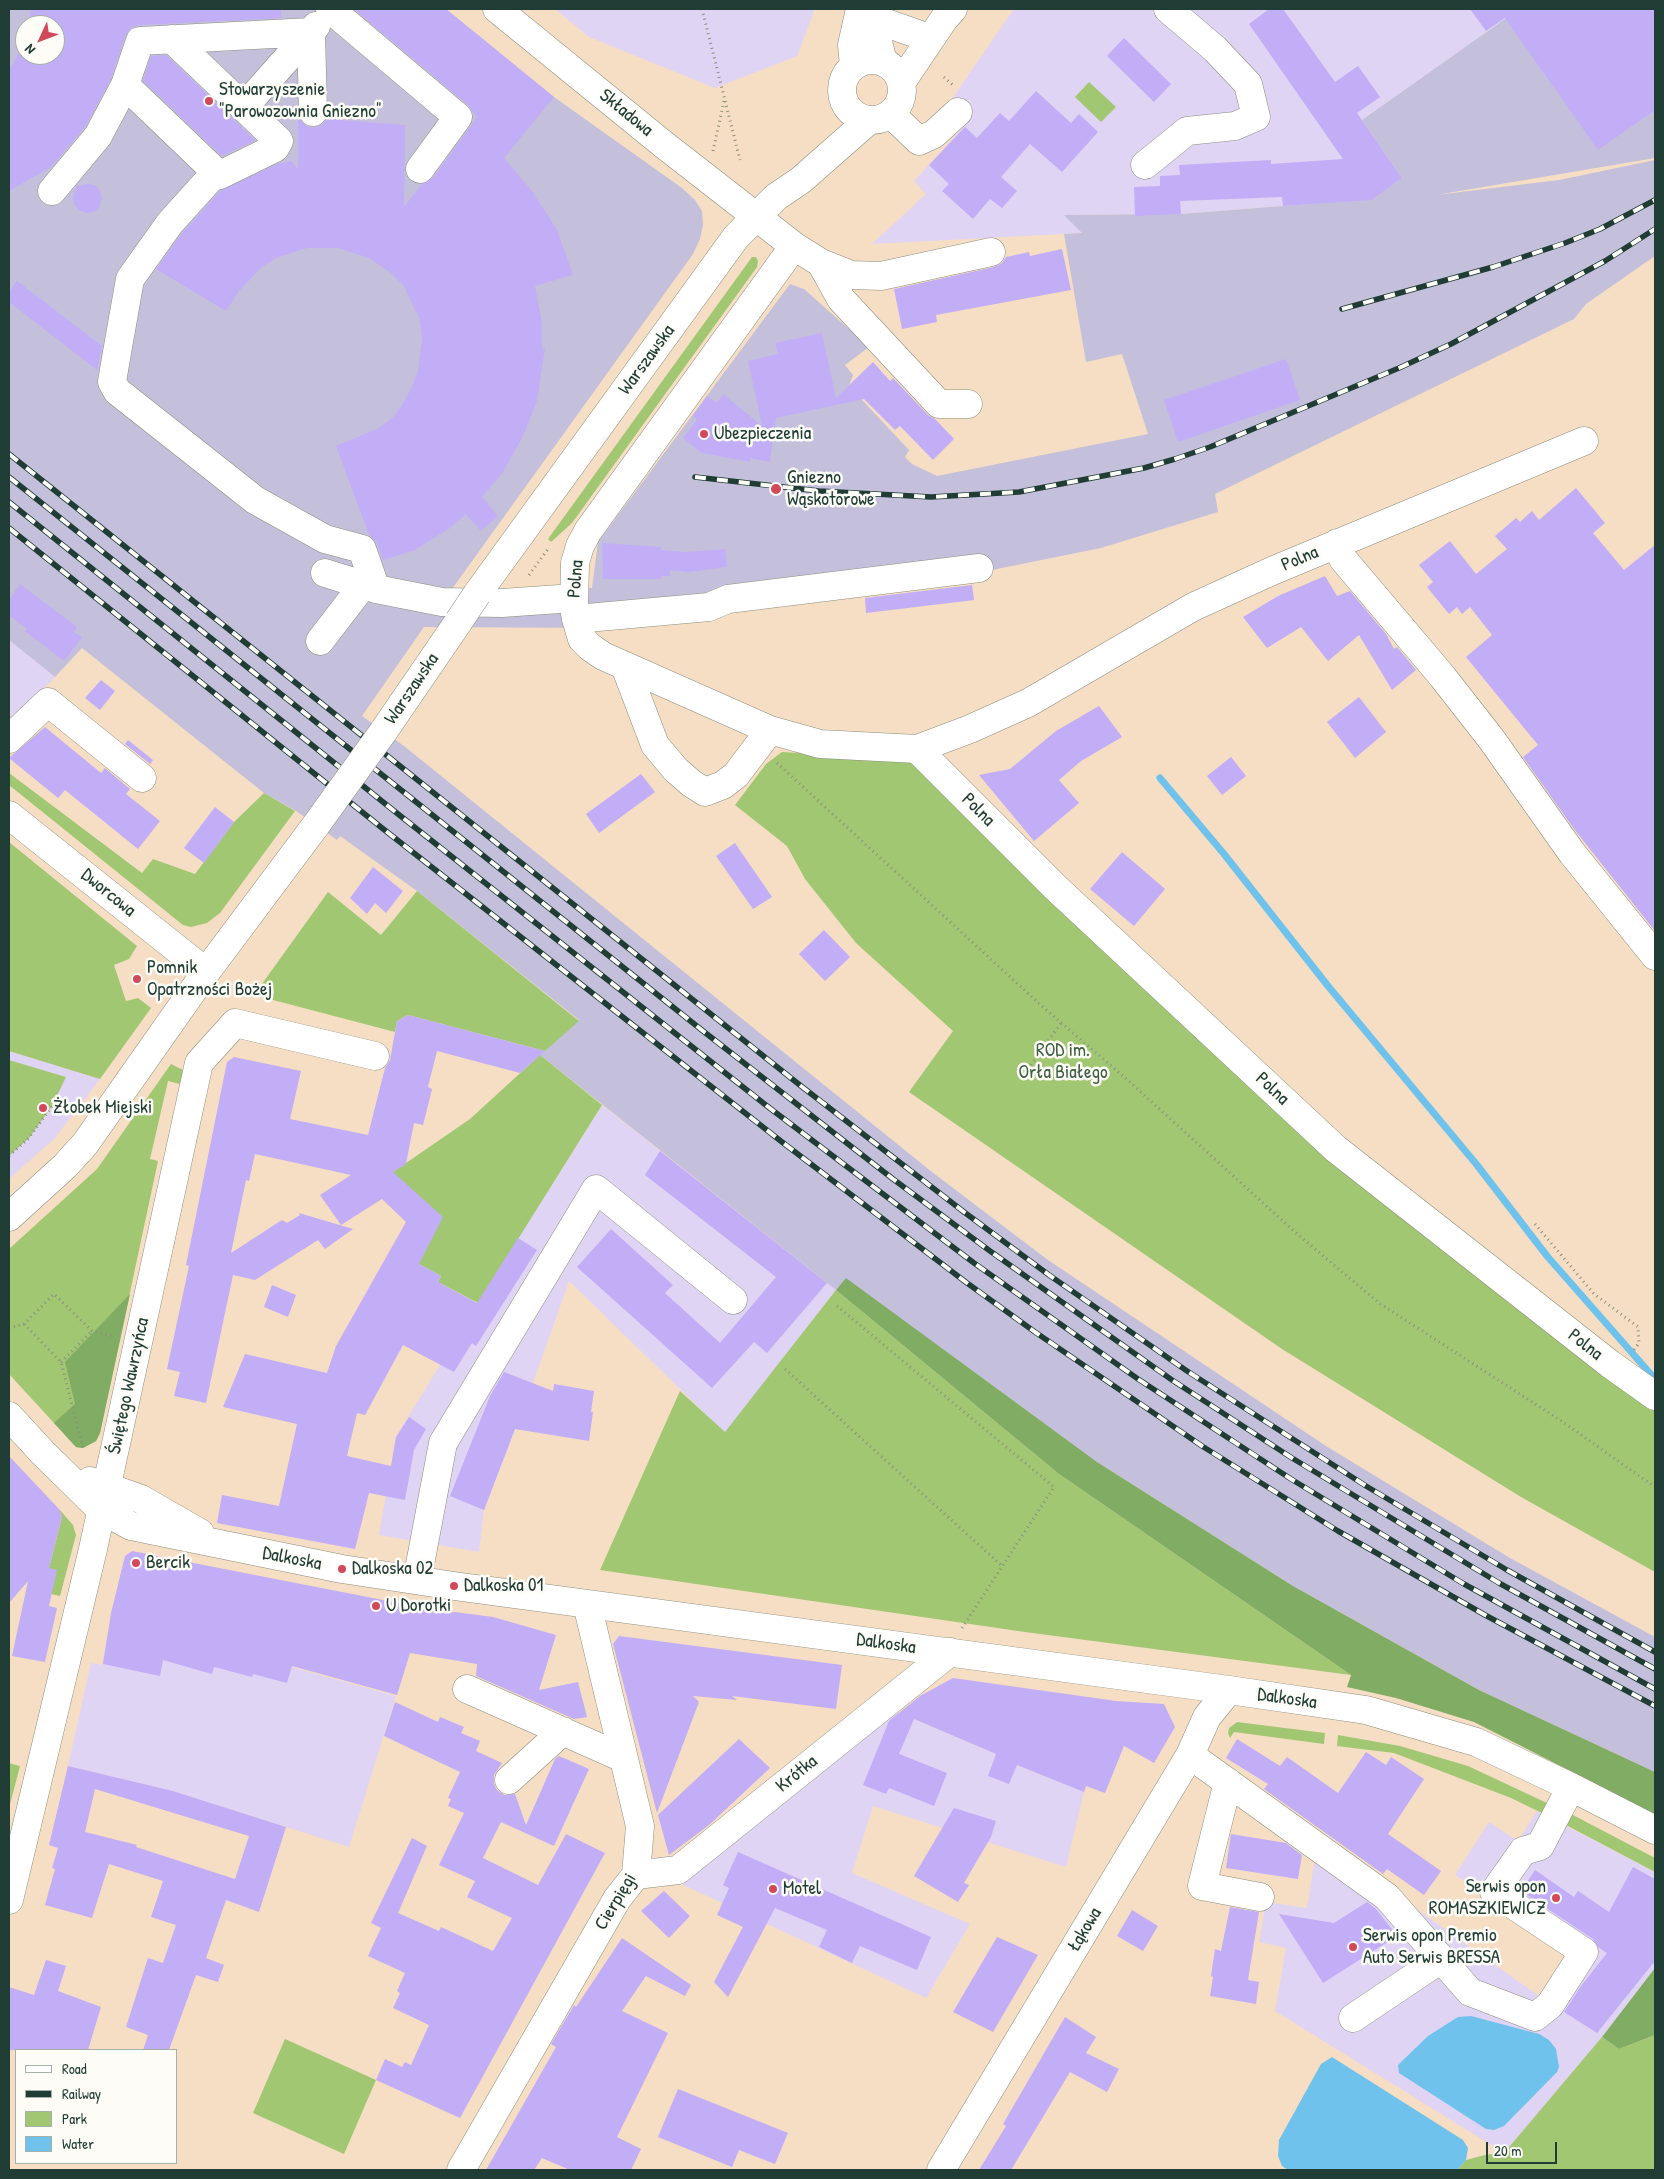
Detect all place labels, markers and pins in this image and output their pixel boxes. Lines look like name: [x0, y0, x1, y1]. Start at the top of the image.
place label: Stowarzyszenie "Parowozownia Gniezno": [219, 79, 382, 123]
marker: Stowarzyszenie "Parowozownia Gniezno": [203, 95, 215, 107]
place label: Ubezpieczenia: [714, 423, 811, 445]
marker: Ubezpieczenia: [698, 428, 710, 440]
place label: Gniezno Wąskotorowe: [787, 467, 875, 511]
marker: Gniezno Wąskotorowe: [769, 482, 783, 496]
place label: Pomnik Opatrzności Bożej: [147, 957, 272, 1001]
marker: Pomnik Opatrzności Bożej: [131, 973, 143, 985]
place label: Żłobek Miejski: [53, 1097, 152, 1119]
marker: Żłobek Miejski: [37, 1102, 49, 1114]
place label: Bercik: [146, 1552, 190, 1574]
marker: Bercik: [130, 1557, 142, 1569]
place label: Dalkoska 02: [352, 1558, 433, 1580]
marker: Dalkoska 02: [336, 1563, 348, 1575]
place label: Dalkoska 01: [464, 1575, 543, 1597]
marker: Dalkoska 01: [448, 1580, 460, 1592]
place label: U Dorotki: [386, 1595, 451, 1617]
marker: U Dorotki: [370, 1600, 382, 1612]
place label: Serwis opon ROMASZKIEWICZ: [1429, 1876, 1546, 1920]
place label: Motel: [783, 1878, 821, 1900]
marker: Motel: [767, 1883, 779, 1895]
marker: Serwis opon ROMASZKIEWICZ: [1550, 1892, 1562, 1904]
place label: Serwis opon Premio Auto Serwis BRESSA: [1363, 1925, 1500, 1969]
marker: Serwis opon Premio Auto Serwis BRESSA: [1347, 1941, 1359, 1953]

